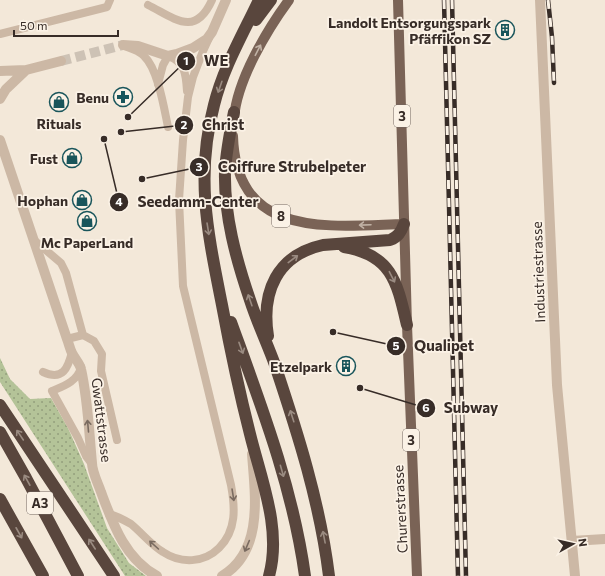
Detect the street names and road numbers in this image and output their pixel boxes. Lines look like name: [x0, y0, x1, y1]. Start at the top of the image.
road number: 3: [394, 105, 410, 127]
road number: 8: [272, 205, 290, 227]
street label: Industriestrasse: [528, 221, 548, 323]
street label: Gwattstrasse: [88, 377, 116, 463]
road number: 3: [403, 429, 419, 451]
street label: Churerstrasse: [389, 464, 411, 554]
road number: A3: [27, 492, 53, 514]

